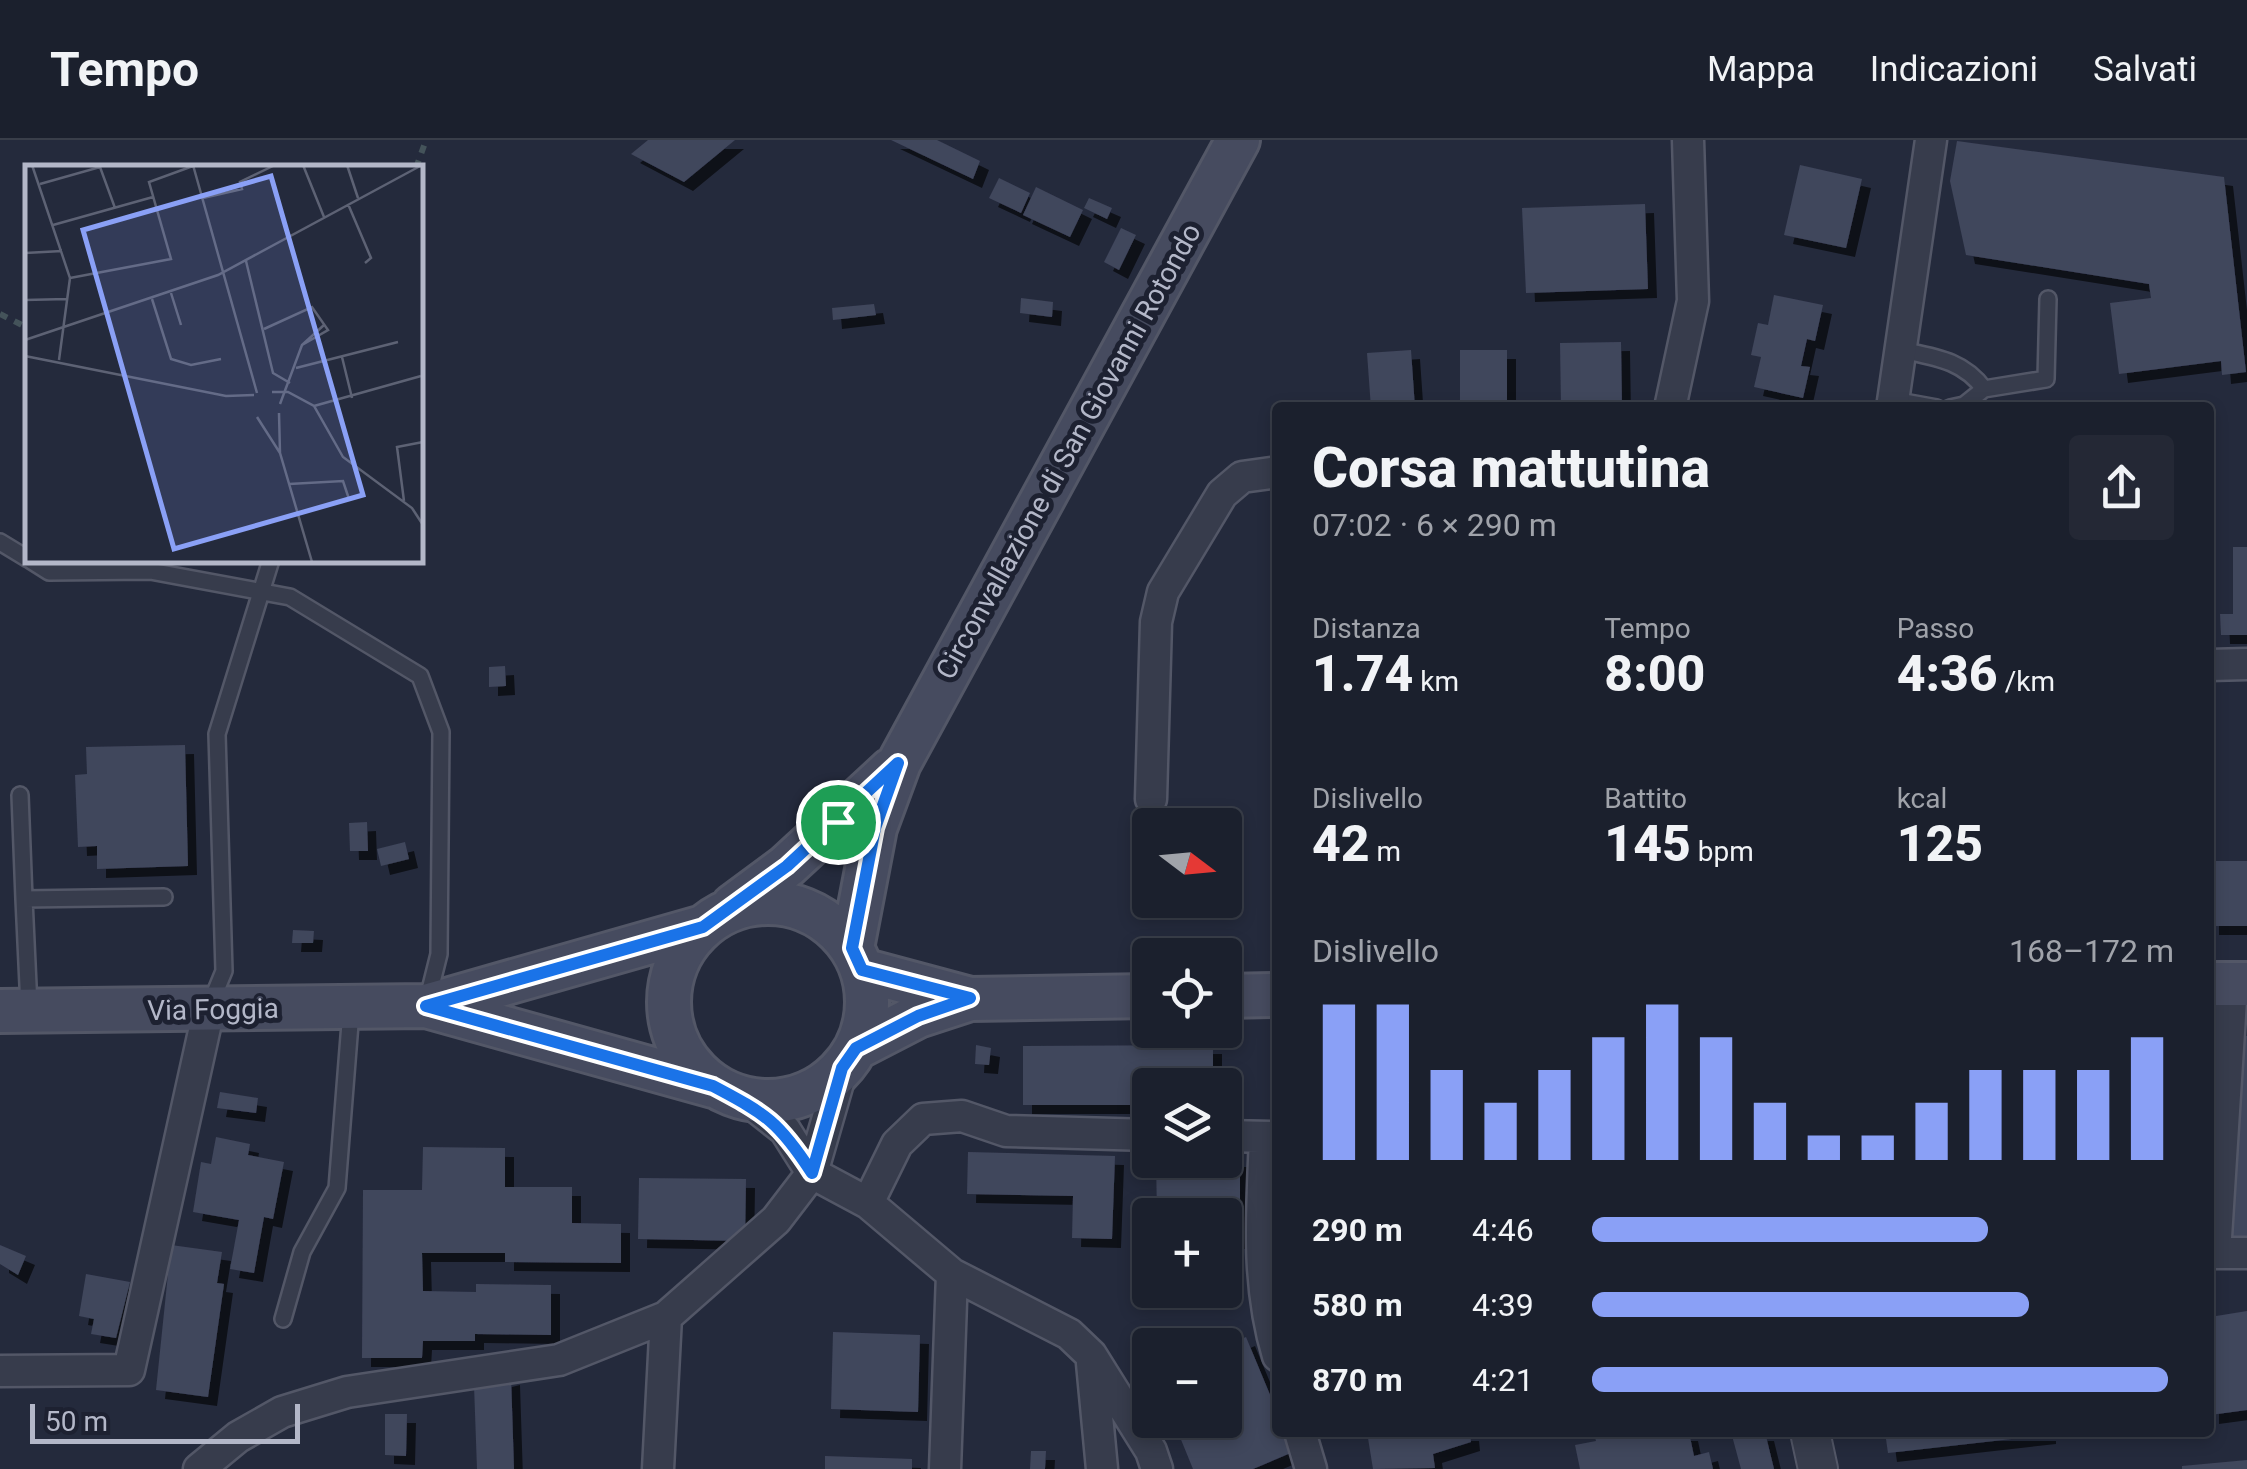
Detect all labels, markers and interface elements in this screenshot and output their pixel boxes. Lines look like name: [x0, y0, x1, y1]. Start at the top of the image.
text: Tempo: [50, 41, 199, 98]
text: Mappa: [1707, 49, 1815, 90]
text: Indicazioni: [1870, 49, 2038, 90]
text: Salvati: [2093, 49, 2197, 90]
inset map: [25, 165, 422, 562]
street label: Circonvallazione di San Giovanni Rotondo: [929, 218, 1208, 685]
button: share: [2069, 435, 2174, 540]
text: Corsa mattutina: [1312, 436, 1710, 500]
text: 07:02 · 6 × 290 m: [1312, 506, 1557, 544]
text: Distanza: [1312, 612, 1421, 645]
text: Tempo: [1604, 612, 1691, 645]
text: Passo: [1897, 612, 1974, 645]
text: 1.74: [1312, 645, 1413, 703]
text: 8:00: [1604, 645, 1705, 703]
text: 4:36: [1897, 645, 1998, 703]
text: km: [1413, 665, 1459, 698]
text: /km: [1998, 665, 2055, 698]
pin: [796, 780, 881, 865]
text: Dislivello: [1312, 782, 1423, 815]
text: Battito: [1604, 782, 1687, 815]
text: kcal: [1897, 782, 1947, 815]
icon: arrive: [811, 795, 866, 850]
north arrow: [1132, 808, 1242, 918]
map controls: [1132, 808, 1242, 1438]
text: 42: [1312, 815, 1370, 873]
text: 145: [1604, 815, 1691, 873]
text: 125: [1897, 815, 1983, 873]
text: m: [1370, 835, 1401, 868]
text: bpm: [1691, 835, 1754, 868]
text: Dislivello: [1312, 932, 1439, 970]
text: 168–172 m: [2009, 932, 2174, 970]
button: locate: [1132, 938, 1242, 1048]
street label: Via Foggia: [147, 992, 279, 1027]
button: layers: [1132, 1068, 1242, 1178]
button: +: [1132, 1198, 1242, 1308]
text: 290 m: [1312, 1211, 1403, 1249]
text: 4:46: [1472, 1211, 1534, 1249]
text: 580 m: [1312, 1286, 1403, 1324]
text: 4:39: [1472, 1286, 1534, 1324]
button: −: [1132, 1328, 1242, 1438]
text: 870 m: [1312, 1361, 1403, 1399]
text: 4:21: [1472, 1361, 1534, 1399]
scale bar: [30, 1399, 300, 1444]
text: 50 m: [45, 1405, 108, 1438]

